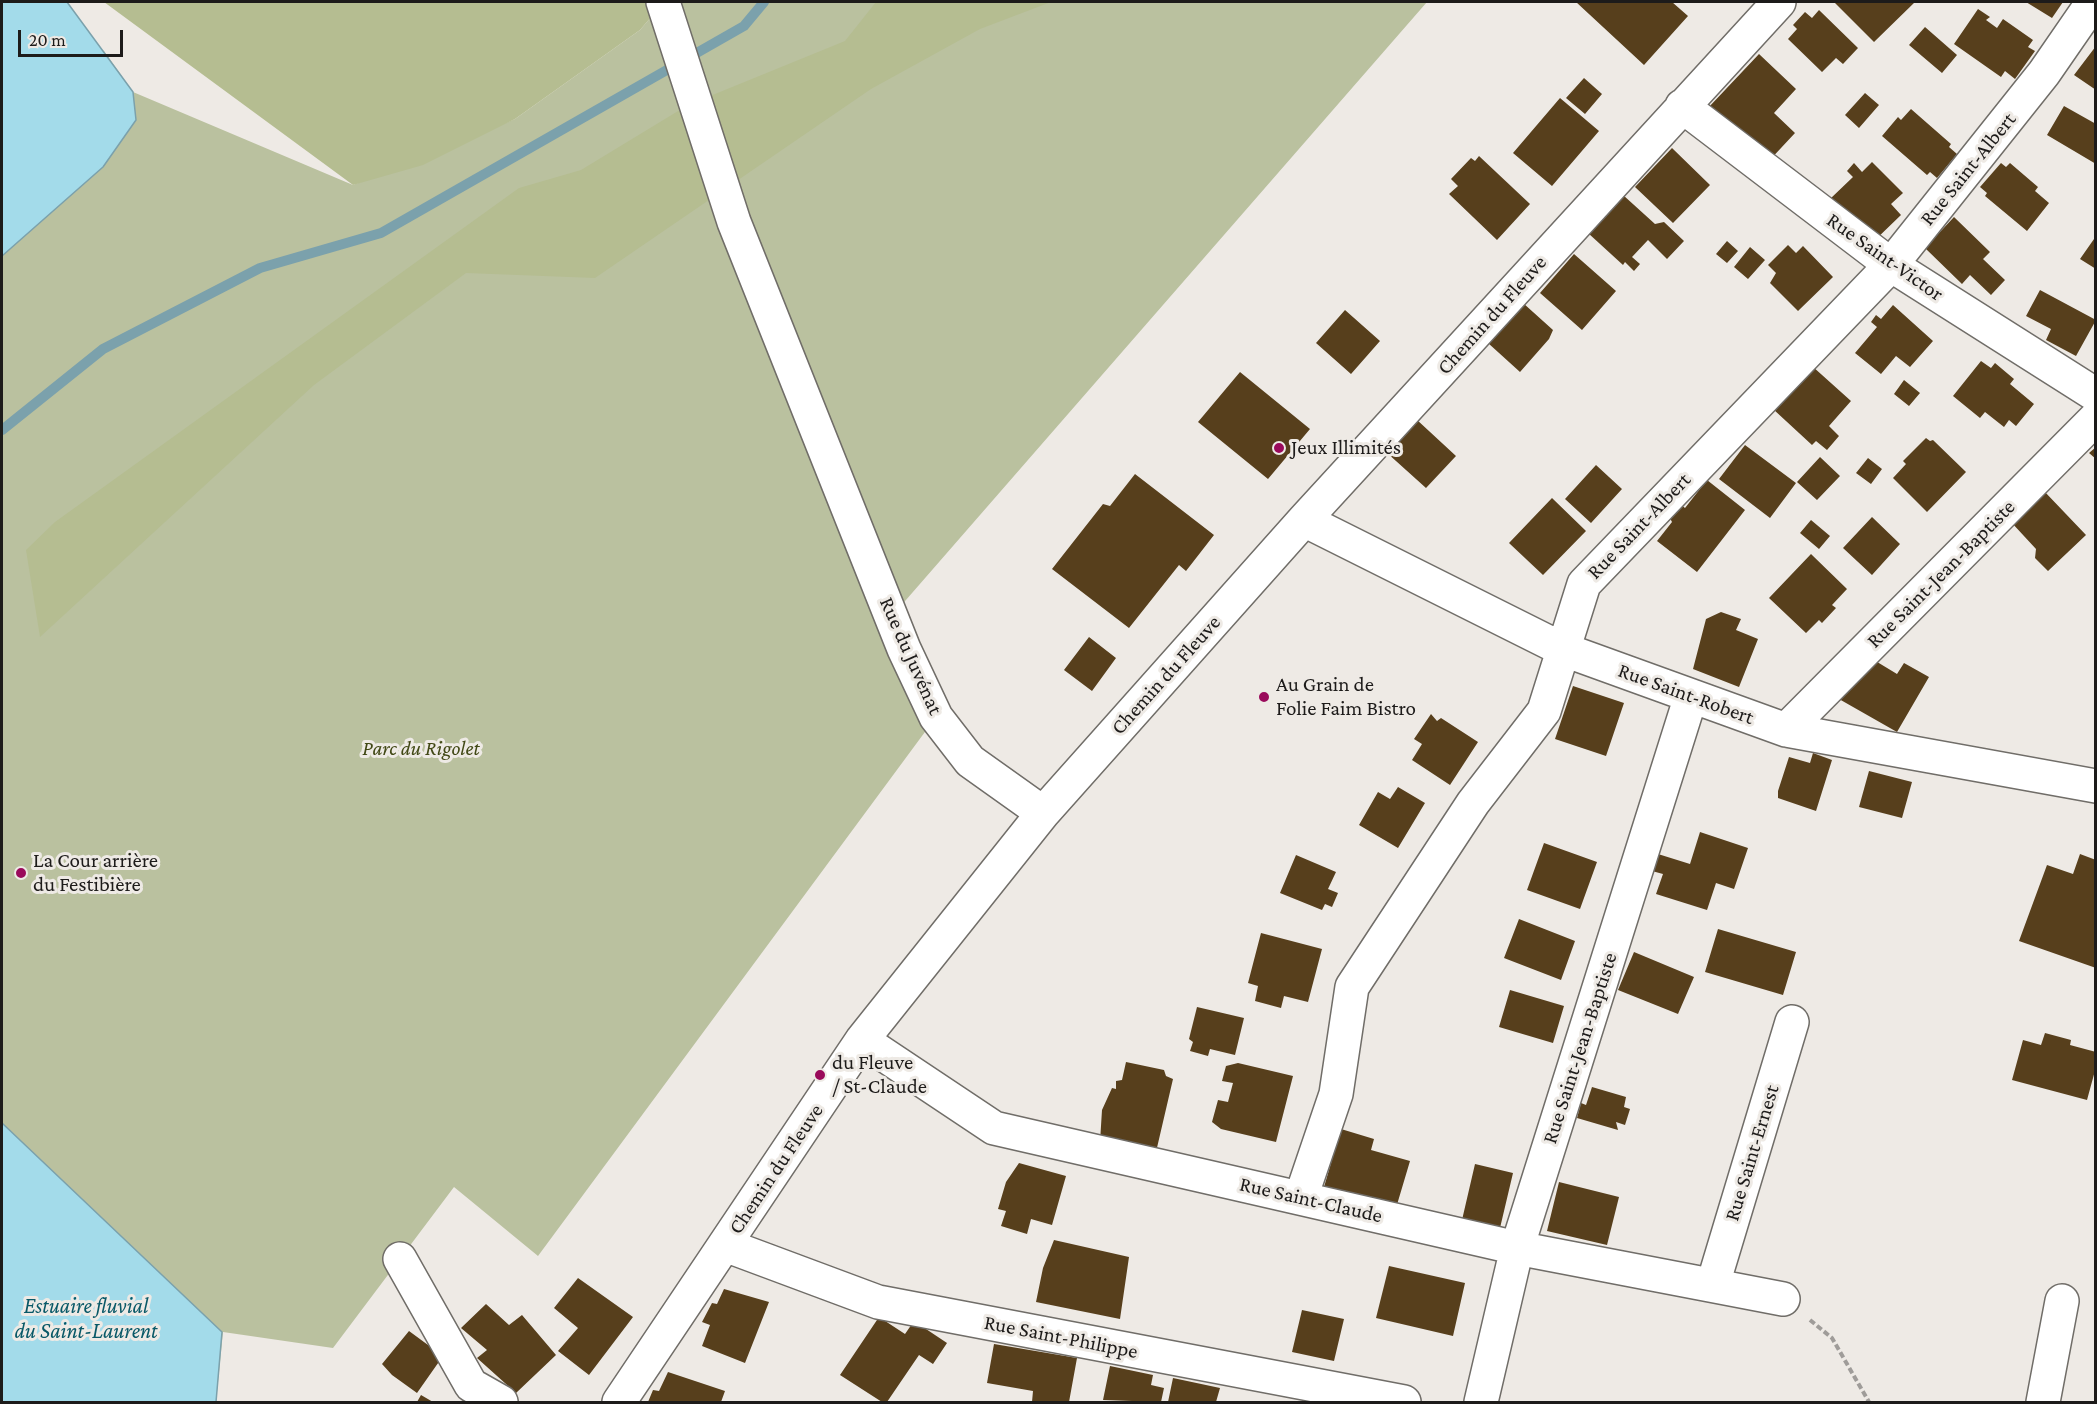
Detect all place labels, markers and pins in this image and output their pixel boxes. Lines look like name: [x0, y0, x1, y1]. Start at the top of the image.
place label: Jeux Illimités: [1291, 435, 1401, 461]
marker: Jeux Illimités: [1272, 441, 1286, 455]
place label: Au Grain de Folie Faim Bistro: [1276, 672, 1416, 722]
marker: Au Grain de Folie Faim Bistro: [1257, 690, 1271, 704]
place label: La Cour arrière du Festibière: [33, 848, 158, 898]
marker: La Cour arrière du Festibière: [14, 866, 28, 880]
place label: du Fleuve / St-Claude: [832, 1050, 927, 1100]
marker: du Fleuve / St-Claude: [813, 1068, 827, 1082]

